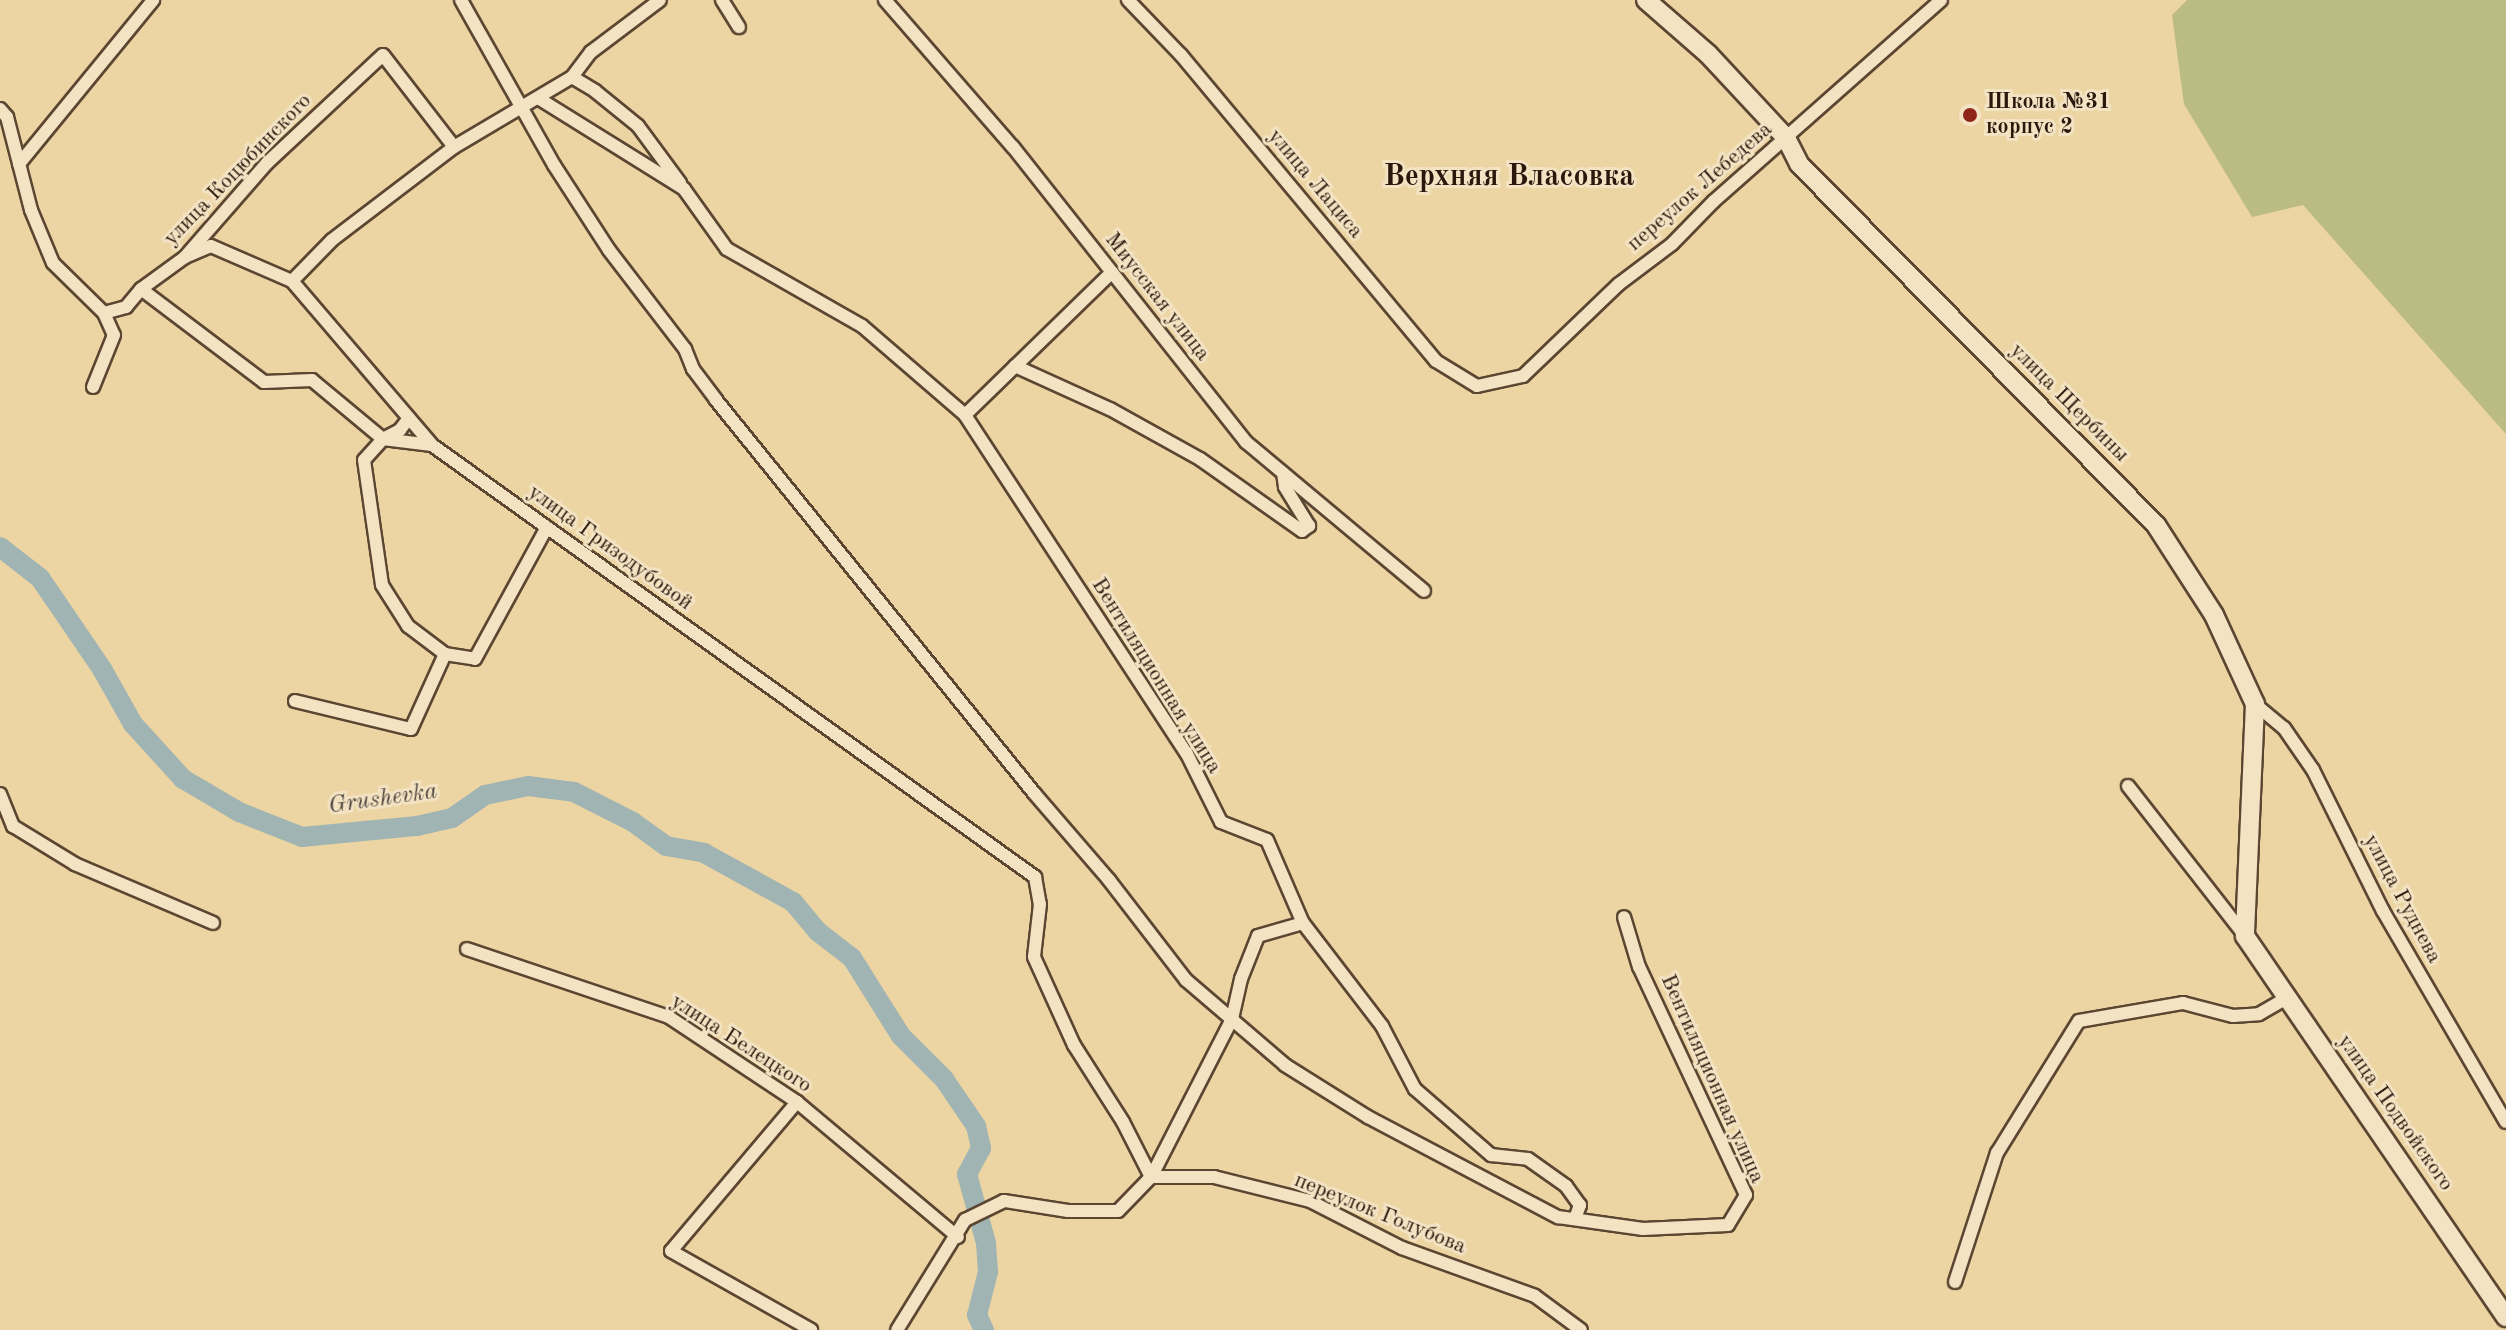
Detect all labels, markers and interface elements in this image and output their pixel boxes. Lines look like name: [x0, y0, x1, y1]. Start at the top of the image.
street label: улица Коцюбинского: [158, 88, 318, 252]
place label: Школа №31 корпус 2: [1986, 89, 2111, 140]
marker: Школа №31 корпус 2: [1961, 106, 1979, 124]
street label: переулок Лебедева: [1622, 117, 1778, 257]
street label: улица Лациса: [1262, 124, 1368, 244]
district label: Верхняя Власовка: [1383, 159, 1635, 195]
street label: Миусская улица: [1099, 227, 1215, 367]
street label: улица Щербины: [2004, 338, 2134, 468]
street label: улица Гризодубовой: [522, 479, 698, 617]
street label: Вентиляционная улица: [1085, 573, 1227, 779]
water label: Grushevka: [327, 778, 439, 822]
street label: улица Руднева: [2357, 830, 2447, 968]
street label: Вентиляционная улица: [1654, 971, 1770, 1187]
street label: улица Белецкого: [666, 989, 816, 1099]
street label: улица Подвойского: [2331, 1030, 2459, 1196]
street label: переулок Голубова: [1290, 1167, 1470, 1261]

